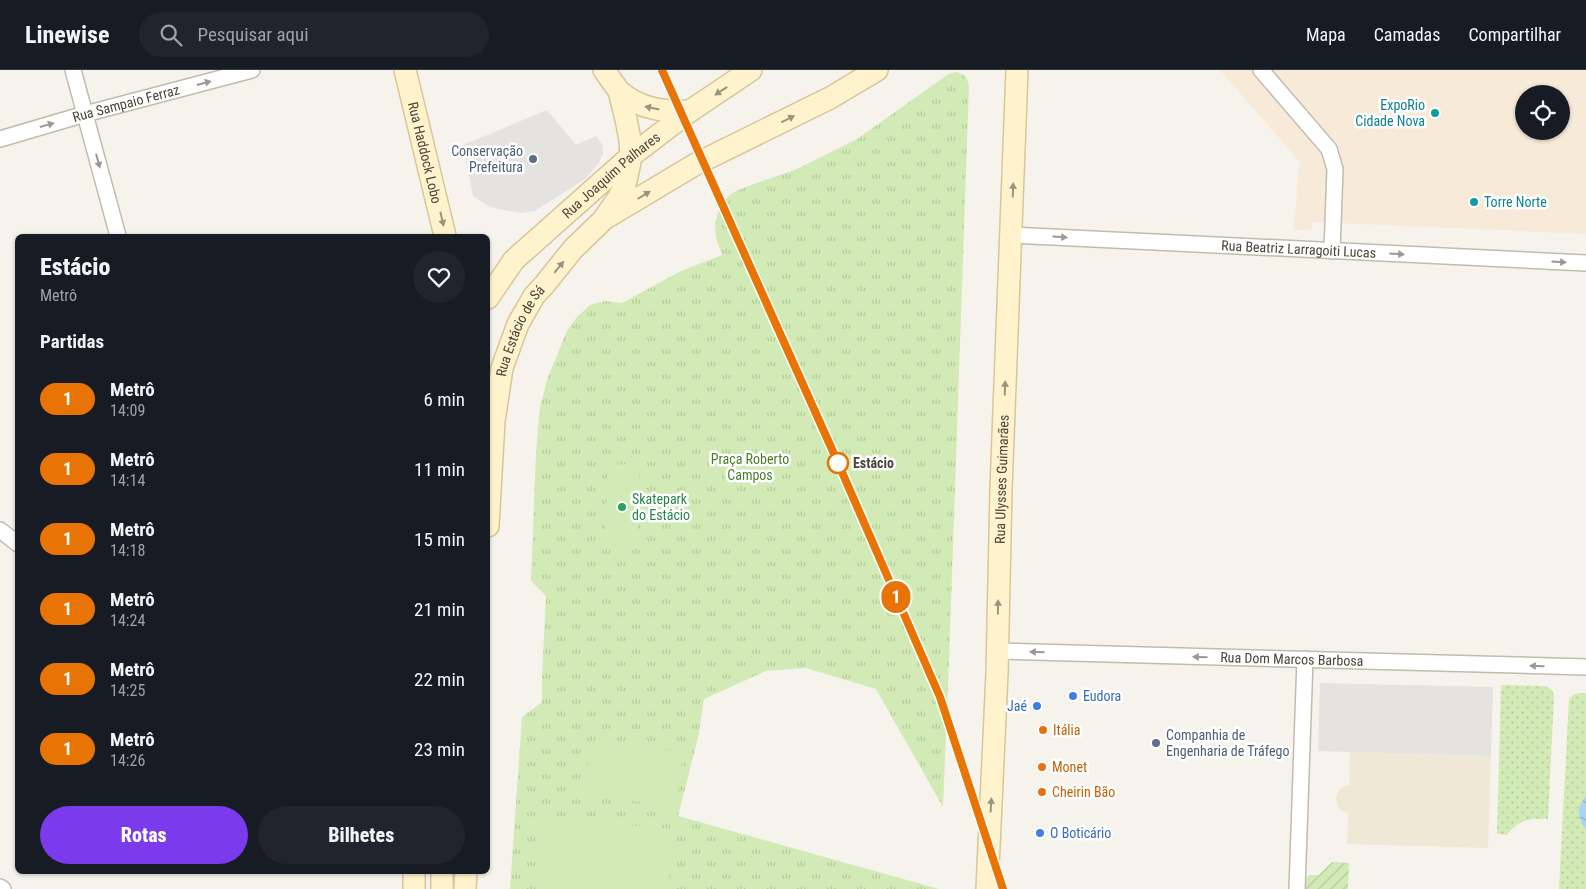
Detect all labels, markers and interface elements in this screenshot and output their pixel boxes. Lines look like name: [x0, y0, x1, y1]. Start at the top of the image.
search box: [139, 12, 489, 57]
text: Linewise: [25, 21, 109, 49]
icon: search: [157, 21, 185, 49]
text: Pesquisar aqui: [197, 23, 309, 46]
text: Mapa: [1306, 24, 1346, 45]
text: Camadas: [1374, 24, 1440, 45]
text: Compartilhar: [1468, 24, 1561, 45]
one-way arrow: [196, 79, 211, 87]
street label: Rua Sampaio Ferraz: [71, 81, 181, 125]
map controls: [1515, 85, 1570, 140]
button: locate: [1515, 85, 1570, 140]
one-way arrow: [714, 86, 728, 95]
place label: ExpoRio Cidade Nova: [1355, 97, 1425, 129]
street label: Rua Haddock Lobo: [405, 100, 445, 205]
one-way arrow: [645, 104, 660, 112]
marker: ExpoRio Cidade Nova: [1429, 107, 1441, 119]
one-way arrow: [781, 115, 795, 123]
one-way arrow: [39, 121, 54, 129]
street label: Rua Joaquim Palhares: [559, 129, 663, 221]
place label: Conservação Prefeitura: [451, 143, 523, 175]
marker: Conservação Prefeitura: [527, 153, 539, 165]
one-way arrow: [94, 154, 102, 169]
one-way arrow: [1009, 182, 1017, 198]
one-way arrow: [638, 190, 651, 199]
place label: Torre Norte: [1484, 194, 1547, 210]
marker: Torre Norte: [1468, 196, 1480, 208]
one-way arrow: [438, 212, 446, 227]
one-way arrow: [1052, 234, 1068, 242]
street label: Rua Beatriz Larragoiti Lucas: [1221, 237, 1376, 261]
one-way arrow: [1389, 250, 1405, 258]
button: heart: [413, 251, 465, 303]
text: Estácio: [40, 253, 110, 281]
one-way arrow: [1551, 258, 1567, 266]
one-way arrow: [554, 260, 564, 274]
street label: Rua Estácio de Sá: [493, 282, 548, 377]
text: Metrô: [40, 286, 77, 305]
text: Partidas: [40, 330, 104, 353]
text: Metrô: [110, 378, 155, 401]
one-way arrow: [1001, 380, 1009, 396]
text: 1: [63, 388, 72, 409]
text: 6 min: [423, 388, 465, 411]
text: 14:09: [110, 401, 145, 420]
street label: Rua Ulysses Guimarães: [992, 414, 1012, 544]
text: Metrô: [110, 448, 155, 471]
park label: Praça Roberto Campos: [711, 451, 789, 483]
marker: Estácio: [827, 452, 849, 474]
place label: Estácio: [853, 455, 894, 471]
text: 1: [63, 458, 72, 479]
text: 11 min: [414, 458, 465, 481]
text: 14:14: [110, 471, 145, 490]
place label: Skatepark do Estácio: [632, 491, 690, 523]
marker: Skatepark do Estácio: [616, 501, 628, 513]
text: Metrô: [110, 518, 155, 541]
text: 1: [63, 528, 72, 549]
text: 15 min: [414, 528, 465, 551]
text: 14:18: [110, 541, 145, 560]
line badge: 1: [880, 581, 912, 613]
text: 1: [891, 586, 901, 607]
text: Metrô: [110, 588, 155, 611]
text: 1: [63, 598, 72, 619]
text: 21 min: [414, 598, 465, 621]
one-way arrow: [995, 599, 1003, 615]
text: 14:24: [110, 611, 145, 630]
one-way arrow: [1029, 648, 1045, 656]
street label: Rua Dom Marcos Barbosa: [1220, 649, 1364, 669]
one-way arrow: [1192, 652, 1208, 660]
text: Metrô: [110, 658, 155, 681]
one-way arrow: [1529, 662, 1545, 670]
text: 1: [63, 668, 72, 689]
text: 22 min: [414, 668, 465, 691]
text: 14:25: [110, 681, 145, 700]
place label: Eudora: [1083, 688, 1121, 704]
marker: Eudora: [1067, 690, 1079, 702]
place label: Jaé: [1007, 698, 1027, 714]
marker: Jaé: [1031, 700, 1043, 712]
place label: Itália: [1053, 722, 1080, 738]
marker: Itália: [1037, 724, 1049, 736]
place label: Companhia de Engenharia de Tráfego: [1166, 727, 1290, 759]
text: Metrô: [110, 728, 155, 751]
marker: Companhia de Engenharia de Tráfego: [1150, 737, 1162, 749]
text: 1: [63, 738, 72, 759]
text: 23 min: [414, 738, 465, 761]
text: 14:26: [110, 751, 145, 770]
place label: Monet: [1052, 759, 1087, 775]
marker: Monet: [1036, 761, 1048, 773]
place label: Cheirin Bão: [1052, 784, 1115, 800]
marker: Cheirin Bão: [1036, 786, 1048, 798]
one-way arrow: [987, 797, 995, 813]
button: Rotas: [40, 806, 248, 864]
button: Bilhetes: [258, 806, 465, 864]
place label: O Boticário: [1050, 825, 1111, 841]
marker: O Boticário: [1034, 827, 1046, 839]

